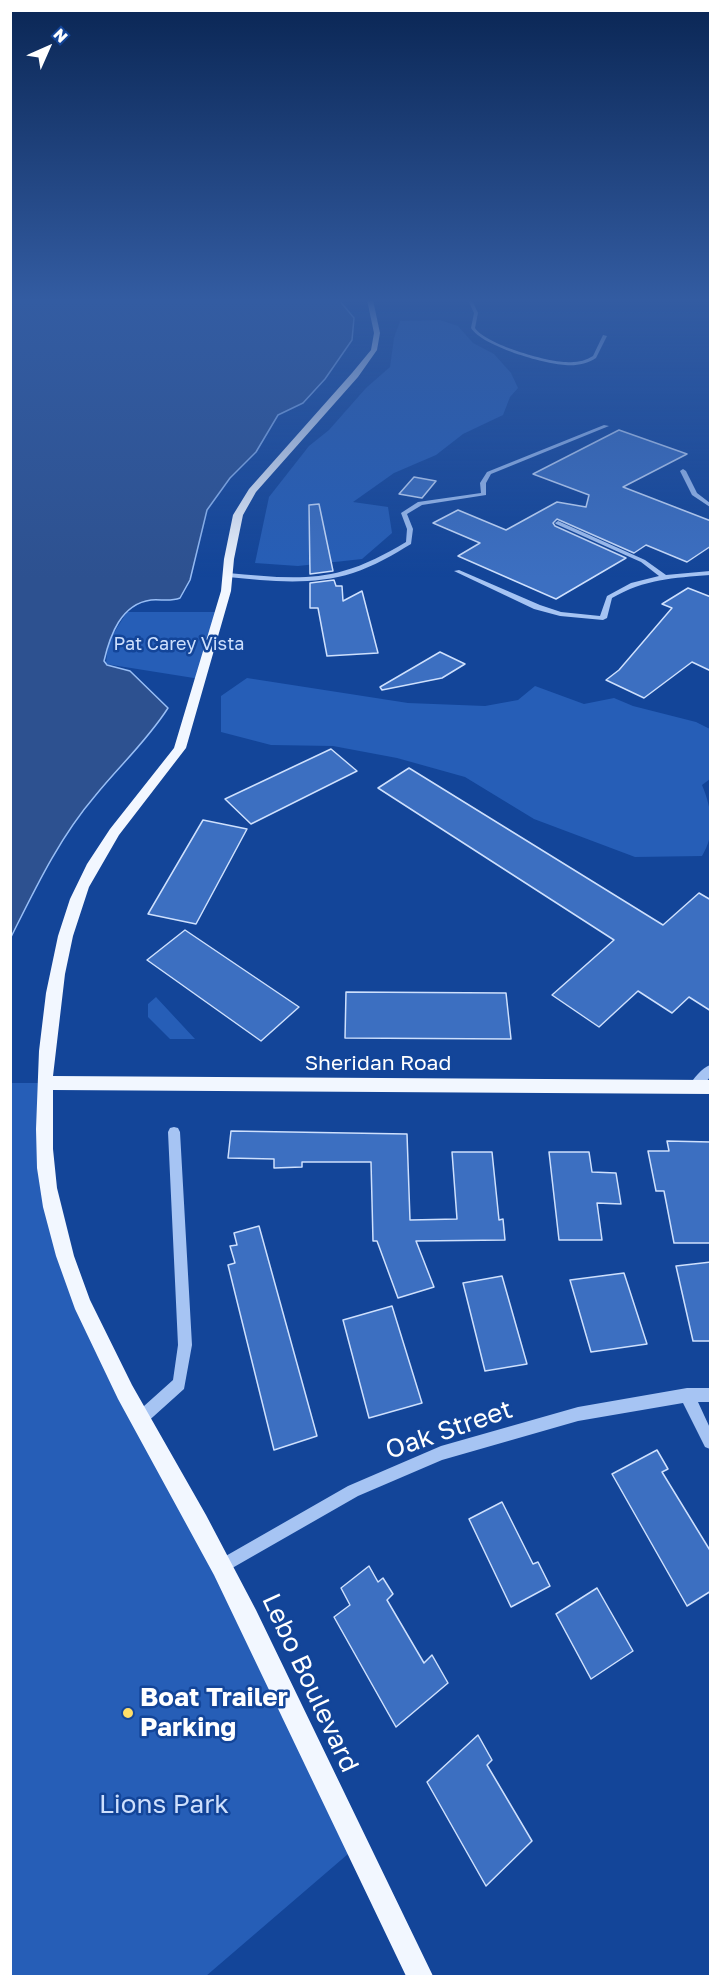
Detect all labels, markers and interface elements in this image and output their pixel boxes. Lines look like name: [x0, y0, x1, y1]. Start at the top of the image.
north arrow: [18, 18, 78, 78]
text: N: [49, 24, 72, 47]
park label: Pat Carey Vista: [113, 633, 245, 655]
street label: Sheridan Road: [305, 1050, 451, 1076]
street label: Oak Street: [381, 1394, 517, 1466]
street label: Lebo Boulevard: [255, 1589, 365, 1777]
place label: Boat Trailer Parking: [140, 1682, 288, 1744]
marker: Boat Trailer Parking: [121, 1706, 135, 1720]
park label: Lions Park: [99, 1789, 229, 1821]

